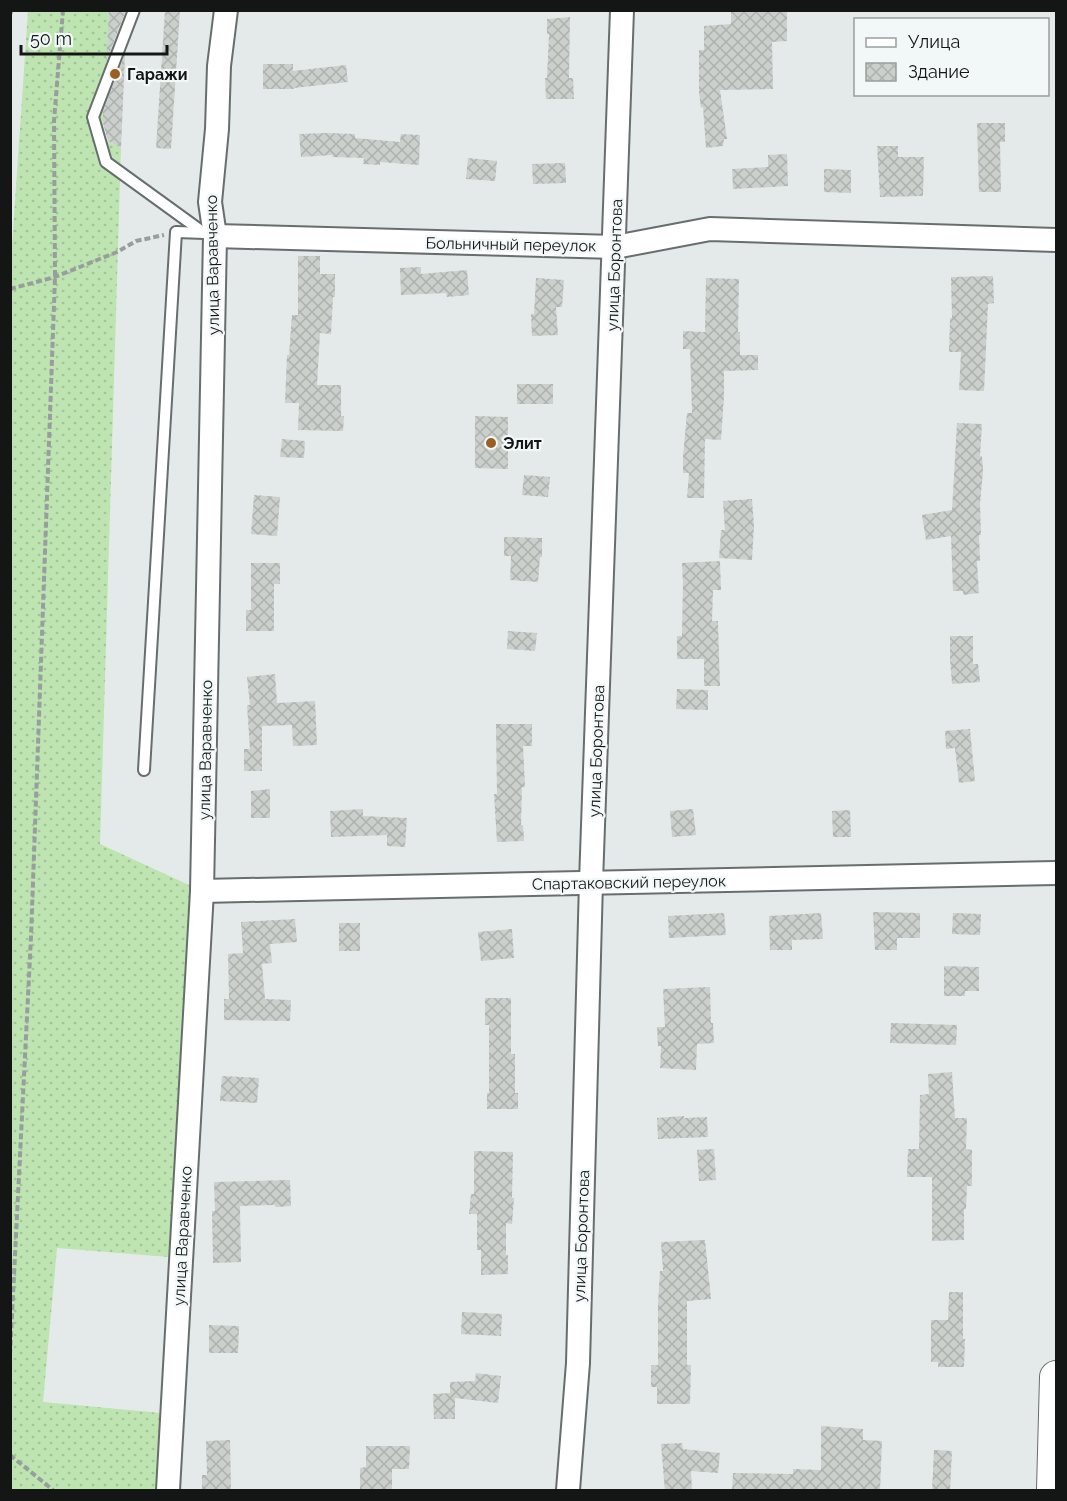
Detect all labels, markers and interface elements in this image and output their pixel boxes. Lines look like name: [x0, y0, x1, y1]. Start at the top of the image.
scale bar: [21, 18, 166, 56]
legend: [854, 18, 1049, 96]
text: 50 m: [30, 28, 72, 49]
text: Улица: [908, 31, 960, 52]
text: Здание: [908, 61, 970, 82]
place label: Гаражи: [127, 65, 188, 84]
marker: Гаражи: [108, 67, 122, 81]
street label: улица Варавченко: [202, 195, 223, 335]
street label: улица Боронтова: [603, 198, 626, 332]
street label: Больничный переулок: [425, 234, 597, 255]
place label: Элит: [503, 434, 542, 453]
marker: Элит: [484, 436, 498, 450]
street label: улица Варавченко: [195, 680, 216, 820]
street label: улица Боронтова: [585, 684, 608, 818]
street label: Спартаковский переулок: [532, 871, 726, 894]
street label: улица Варавченко: [169, 1165, 196, 1307]
street label: улица Боронтова: [570, 1169, 593, 1303]

